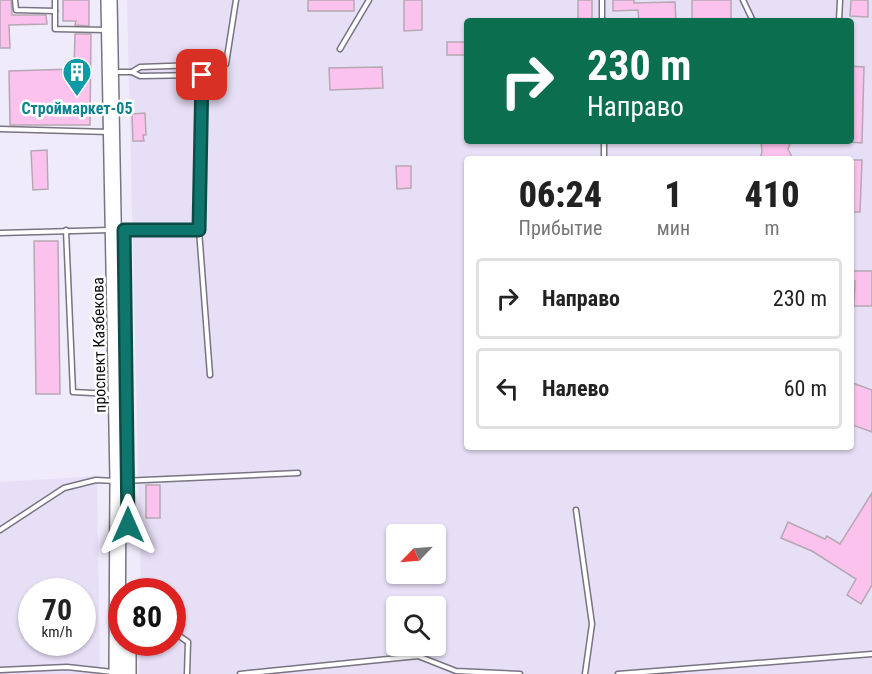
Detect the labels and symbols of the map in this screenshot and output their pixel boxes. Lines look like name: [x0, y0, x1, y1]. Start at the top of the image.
pin: [176, 49, 227, 100]
building icon: Строймаркет-05: [61, 56, 93, 98]
place label: Строймаркет-05: [21, 99, 133, 118]
street label: проспект Казбекова: [88, 277, 110, 413]
position arrow: [96, 493, 160, 557]
north arrow: [386, 524, 446, 584]
speed limit sign: 80: [108, 578, 186, 656]

